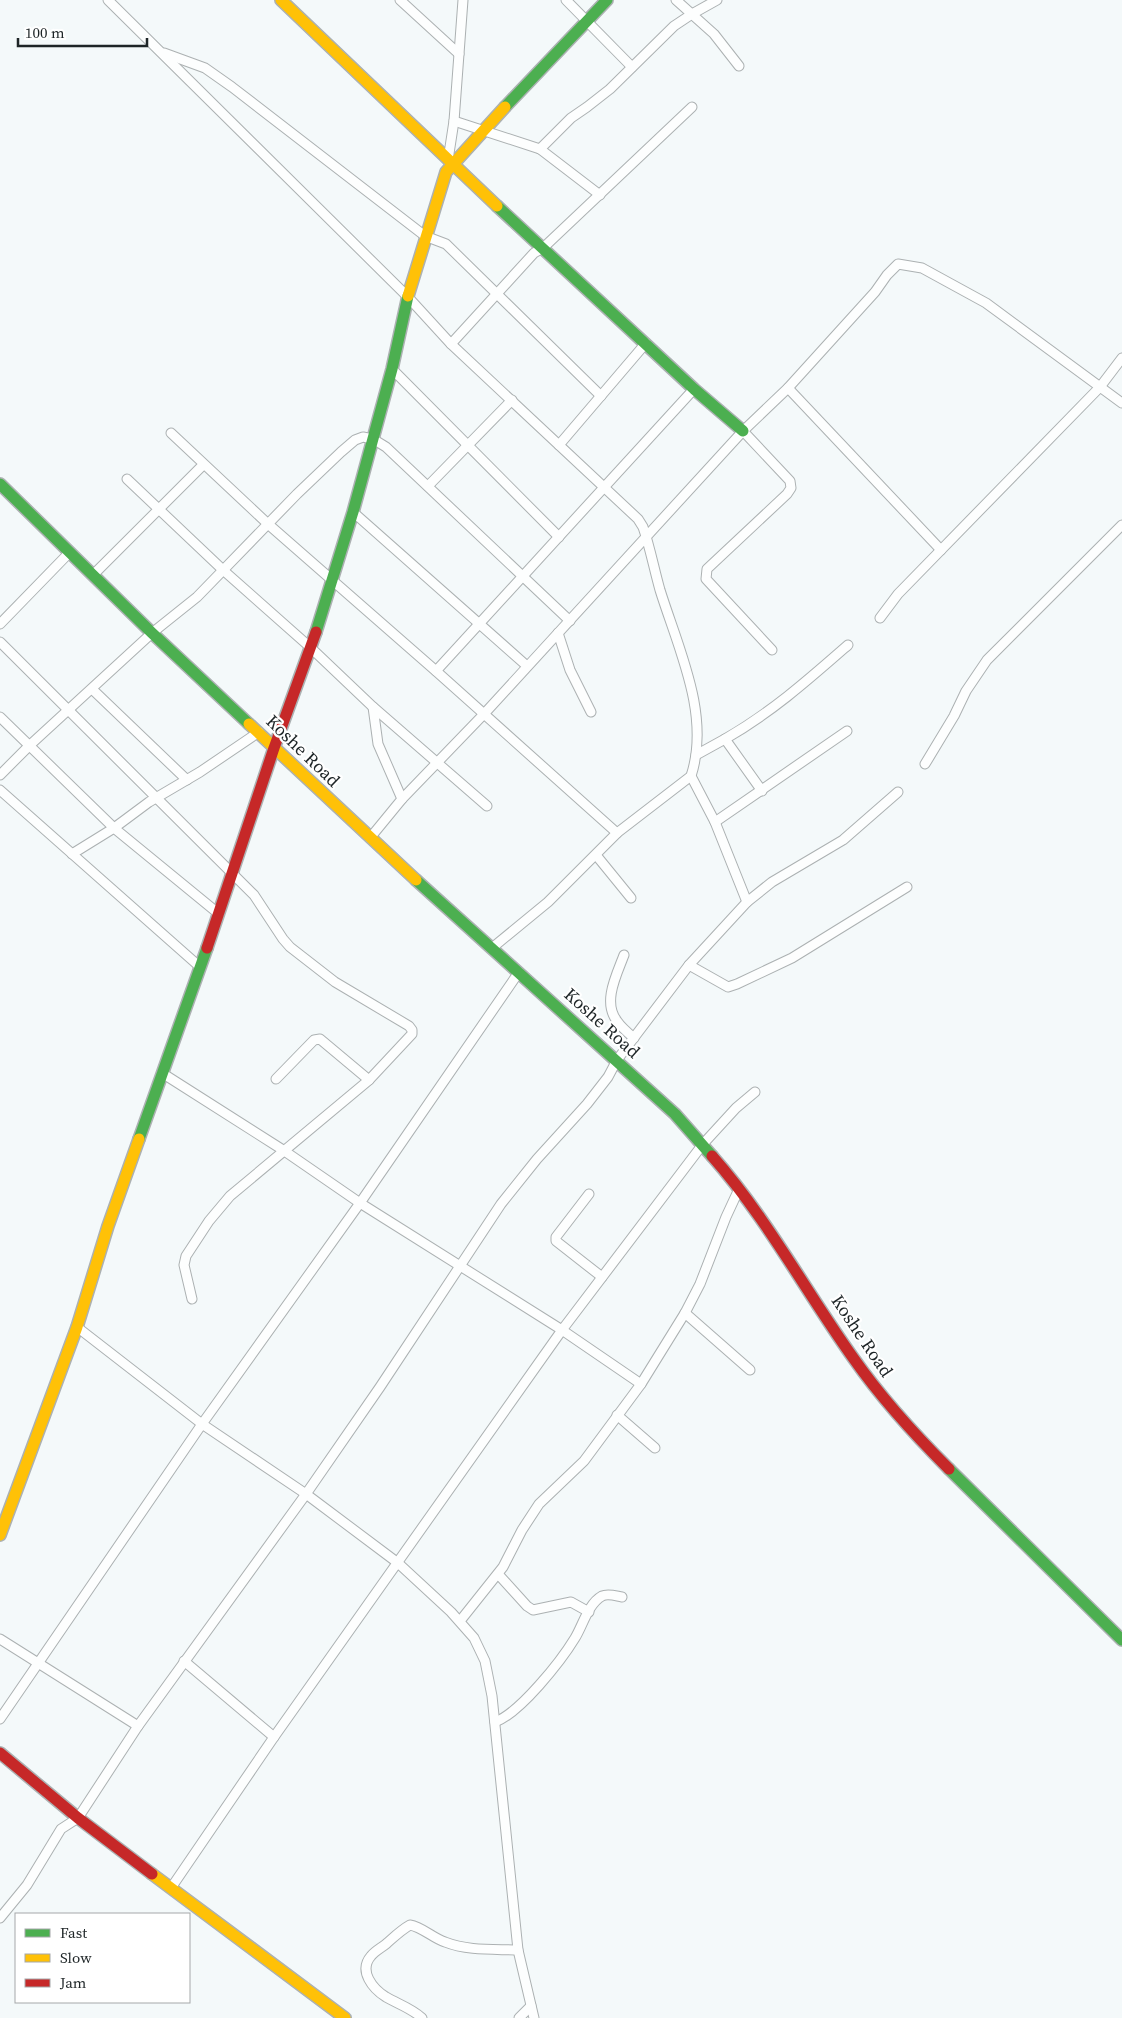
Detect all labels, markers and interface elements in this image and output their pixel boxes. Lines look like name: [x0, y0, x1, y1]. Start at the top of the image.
scale bar: [18, 15, 146, 47]
text: 100 m: [25, 22, 65, 43]
street label: Koshe Road: [261, 709, 346, 792]
street label: Koshe Road: [559, 982, 646, 1063]
street label: Koshe Road: [826, 1290, 899, 1382]
legend: [15, 1913, 190, 2003]
text: Fast: [60, 1922, 87, 1943]
text: Slow: [60, 1947, 92, 1968]
text: Jam: [59, 1972, 87, 1993]

